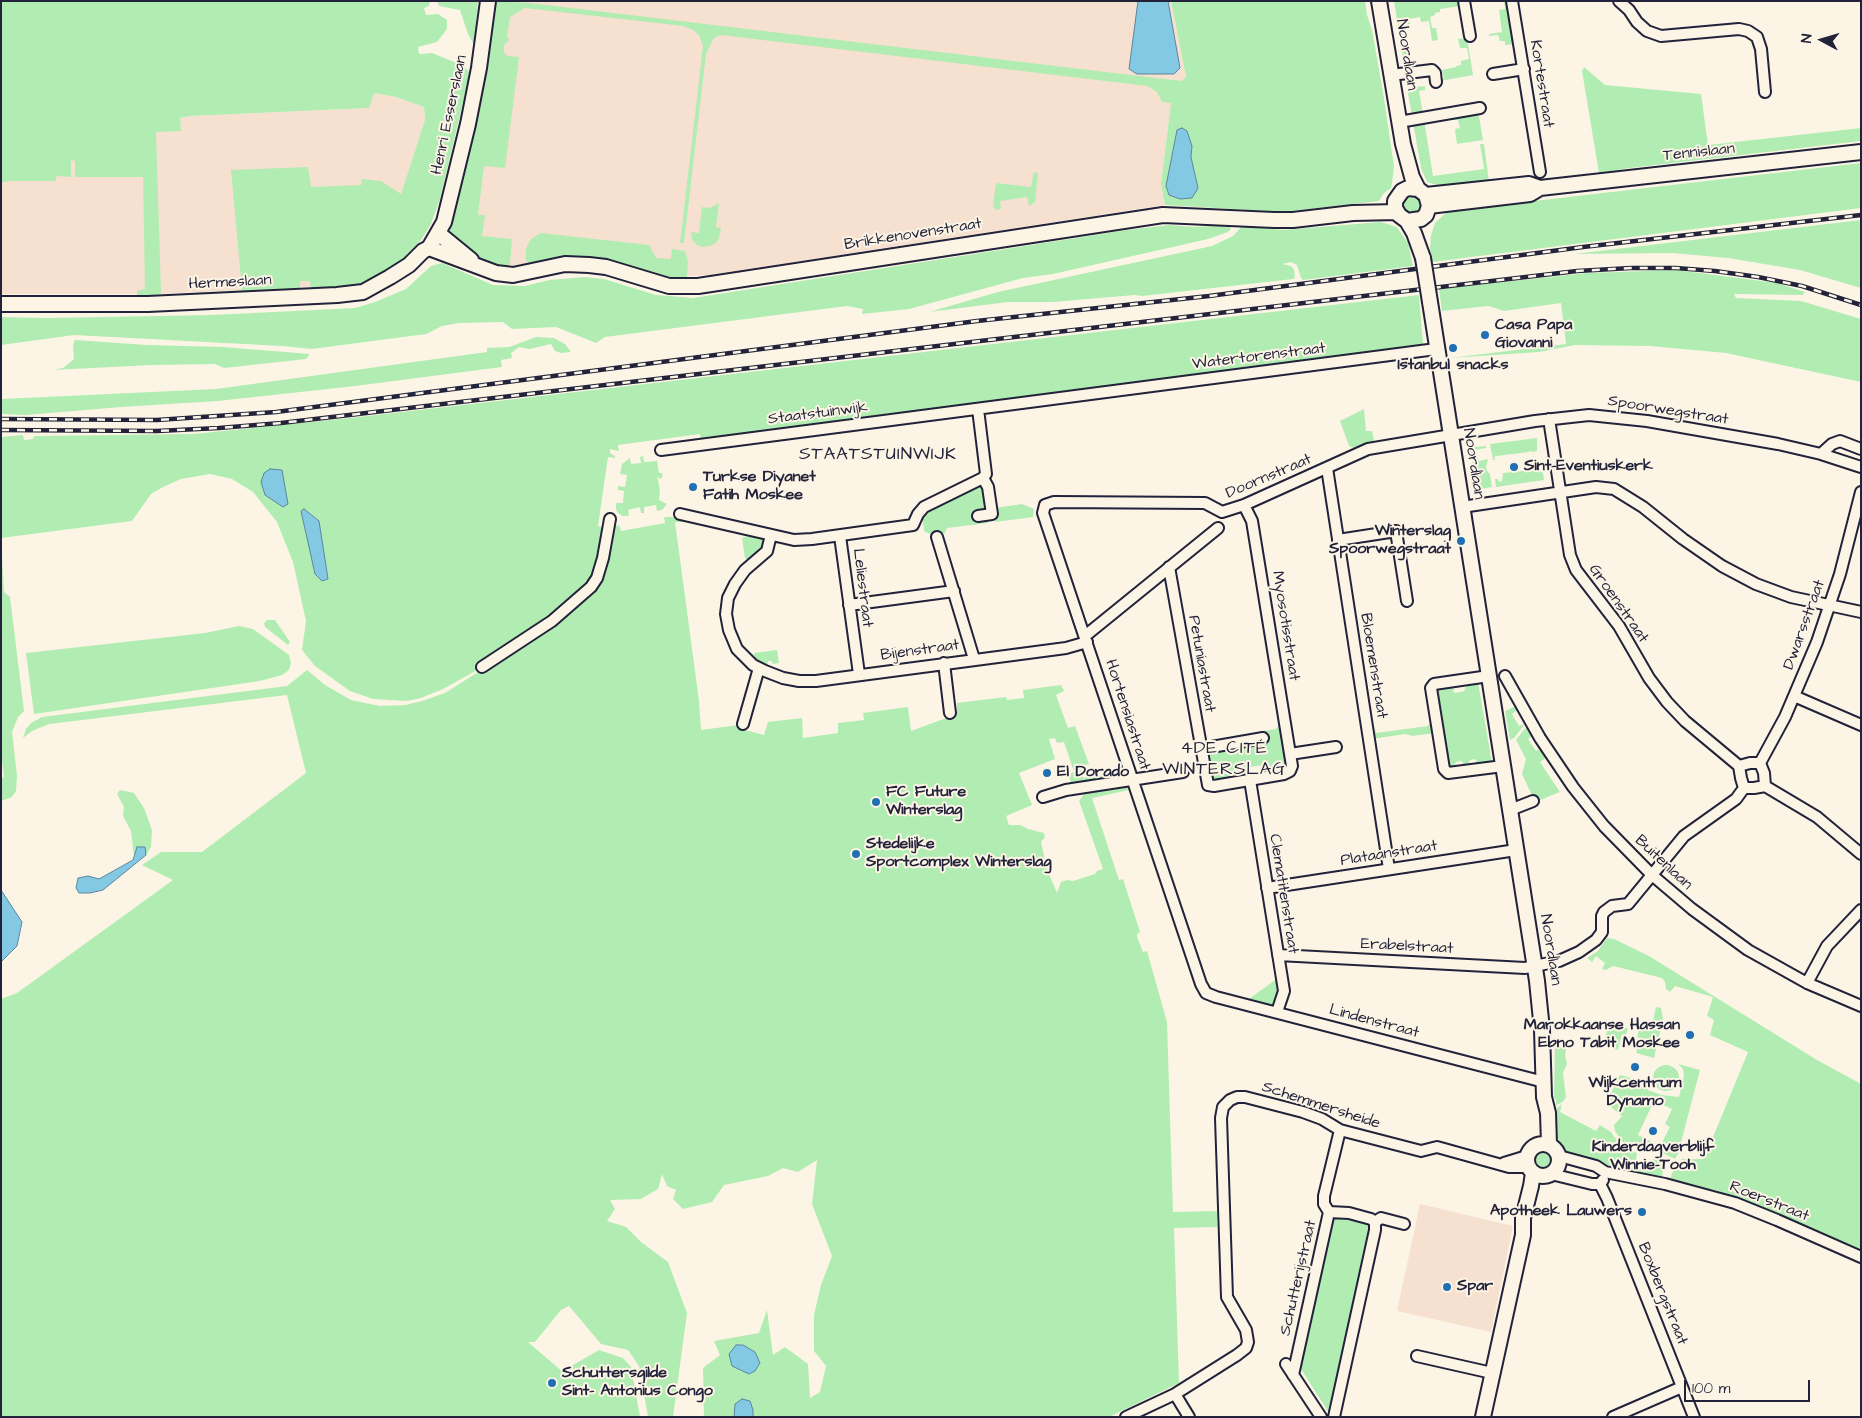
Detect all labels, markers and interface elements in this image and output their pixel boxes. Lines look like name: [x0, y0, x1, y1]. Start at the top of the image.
north arrow: [1797, 15, 1847, 65]
street label: Noordlaan: [1391, 18, 1421, 92]
text: N: [1797, 33, 1817, 44]
street label: Kortestraat: [1525, 39, 1557, 129]
street label: Henri Esserslaan: [428, 53, 472, 177]
street label: Tennislaan: [1662, 140, 1736, 166]
street label: Brikkenovenstraat: [843, 215, 983, 255]
street label: Hermeslaan: [188, 271, 272, 295]
place label: Casa Papa Giovanni: [1495, 316, 1572, 354]
marker: Casa Papa Giovanni: [1479, 329, 1491, 341]
street label: Watertorenstraat: [1191, 339, 1327, 375]
marker: Istanbul snacks: [1447, 342, 1459, 354]
place label: Istanbul snacks: [1397, 356, 1509, 376]
street label: Spoorwegstraat: [1606, 392, 1730, 430]
street label: Staatstuinwijk: [767, 398, 869, 430]
street label: Noordlaan: [1458, 427, 1488, 501]
district label: STAATSTUINWIJK: [797, 444, 959, 466]
street label: Doornstraat: [1223, 450, 1315, 504]
place label: Sint-Eventiuskerk: [1524, 457, 1653, 477]
marker: Sint-Eventiuskerk: [1508, 461, 1520, 473]
place label: Turkse Diyanet Fatih Moskee: [703, 468, 816, 506]
marker: Turkse Diyanet Fatih Moskee: [687, 481, 699, 493]
place label: Winterslag Spoorwegstraat: [1329, 522, 1451, 560]
marker: Winterslag Spoorwegstraat: [1455, 535, 1467, 547]
street label: Leliestraat: [848, 547, 876, 629]
street label: Groenstraat: [1584, 561, 1652, 647]
street label: Myosotisstraat: [1267, 570, 1303, 682]
street label: Dwarsstraat: [1780, 577, 1830, 673]
street label: Bloemenstraat: [1355, 612, 1391, 720]
street label: Petuniastraat: [1183, 614, 1219, 714]
street label: Bijenstraat: [879, 636, 961, 666]
street label: Hortensiastraat: [1100, 657, 1154, 773]
district label: 4DE CITÉ WINTERSLAG: [1161, 738, 1287, 781]
place label: El Dorado: [1057, 763, 1129, 783]
marker: El Dorado: [1041, 767, 1053, 779]
place label: FC Future Winterslag: [886, 783, 966, 821]
marker: FC Future Winterslag: [870, 796, 882, 808]
street label: Buitenlaan: [1630, 831, 1696, 895]
street label: Clematitenstraat: [1264, 833, 1302, 955]
place label: Stedelijke Sportcomplex Winterslag: [866, 835, 1051, 873]
street label: Plataanstraat: [1339, 837, 1439, 871]
marker: Stedelijke Sportcomplex Winterslag: [850, 848, 862, 860]
street label: Noordlaan: [1535, 913, 1565, 987]
street label: Erabelstraat: [1360, 935, 1454, 959]
street label: Lindenstraat: [1327, 1001, 1421, 1043]
place label: Marokkaanse Hassan Ebno Tabit Moskee: [1524, 1016, 1680, 1054]
marker: Marokkaanse Hassan Ebno Tabit Moskee: [1684, 1029, 1696, 1041]
marker: Wijkcentrum Dynamo: [1629, 1061, 1641, 1073]
place label: Wijkcentrum Dynamo: [1589, 1074, 1681, 1112]
street label: Schemmersheide: [1259, 1078, 1383, 1134]
marker: Kinderdagverblijf Winnie-Tooh: [1647, 1125, 1659, 1137]
place label: Kinderdagverblijf Winnie-Tooh: [1592, 1138, 1714, 1176]
street label: Roerstraat: [1726, 1177, 1812, 1227]
place label: Apotheek Lauwers: [1490, 1202, 1632, 1222]
marker: Apotheek Lauwers: [1636, 1206, 1648, 1218]
street label: Schutterijstraat: [1276, 1218, 1322, 1338]
street label: Boxbergstraat: [1633, 1240, 1691, 1348]
place label: Spar: [1457, 1277, 1493, 1297]
marker: Spar: [1441, 1281, 1453, 1293]
place label: Schuttersgilde Sint- Antonius Congo: [562, 1364, 713, 1402]
scale bar: [1687, 1370, 1813, 1402]
marker: Schuttersgilde Sint- Antonius Congo: [546, 1377, 558, 1389]
text: 100 m: [1692, 1378, 1731, 1399]

